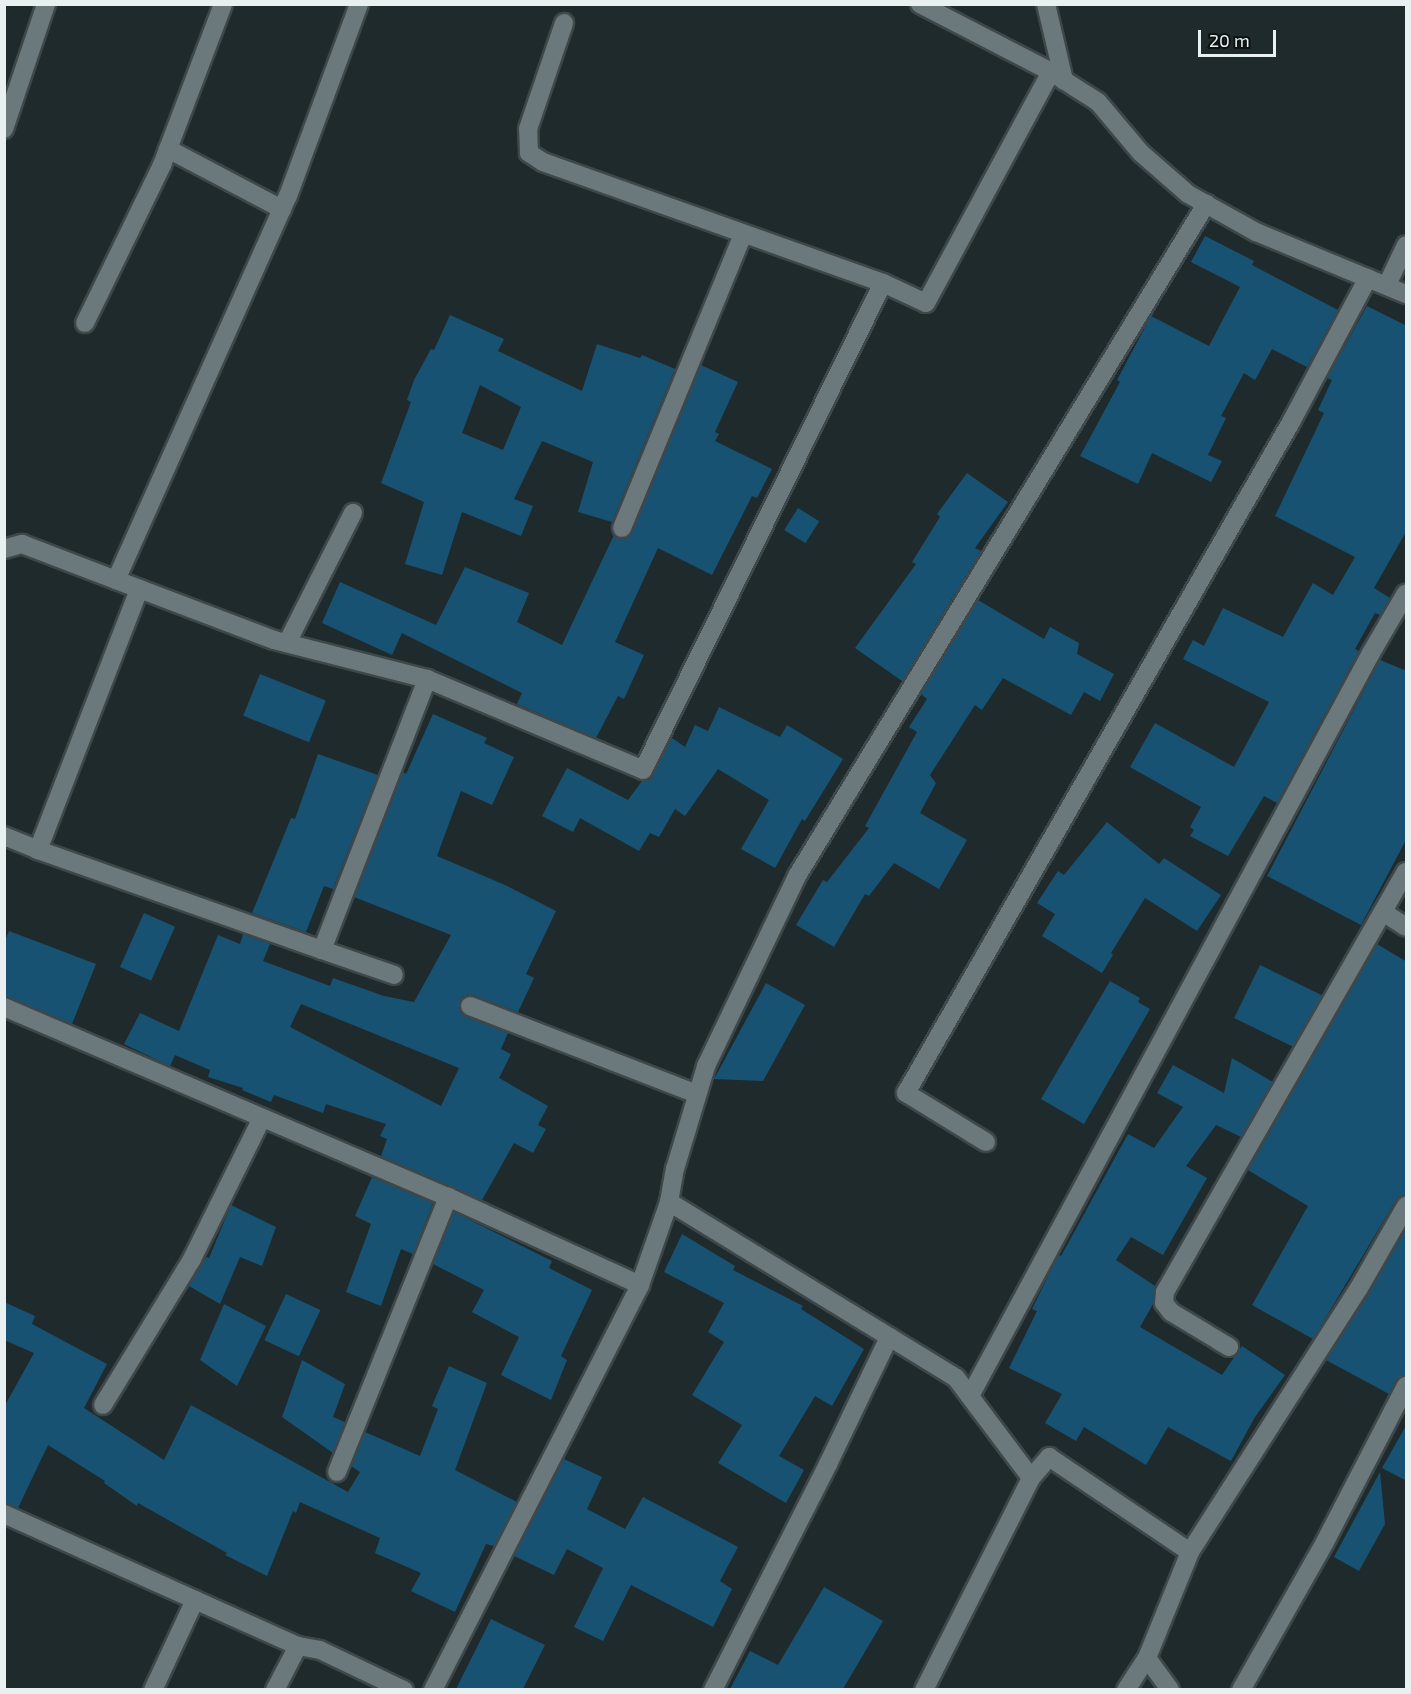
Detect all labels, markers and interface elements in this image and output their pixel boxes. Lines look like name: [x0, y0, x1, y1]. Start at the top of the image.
scale bar: [1201, 18, 1279, 56]
text: 20 m: [1209, 29, 1250, 51]

